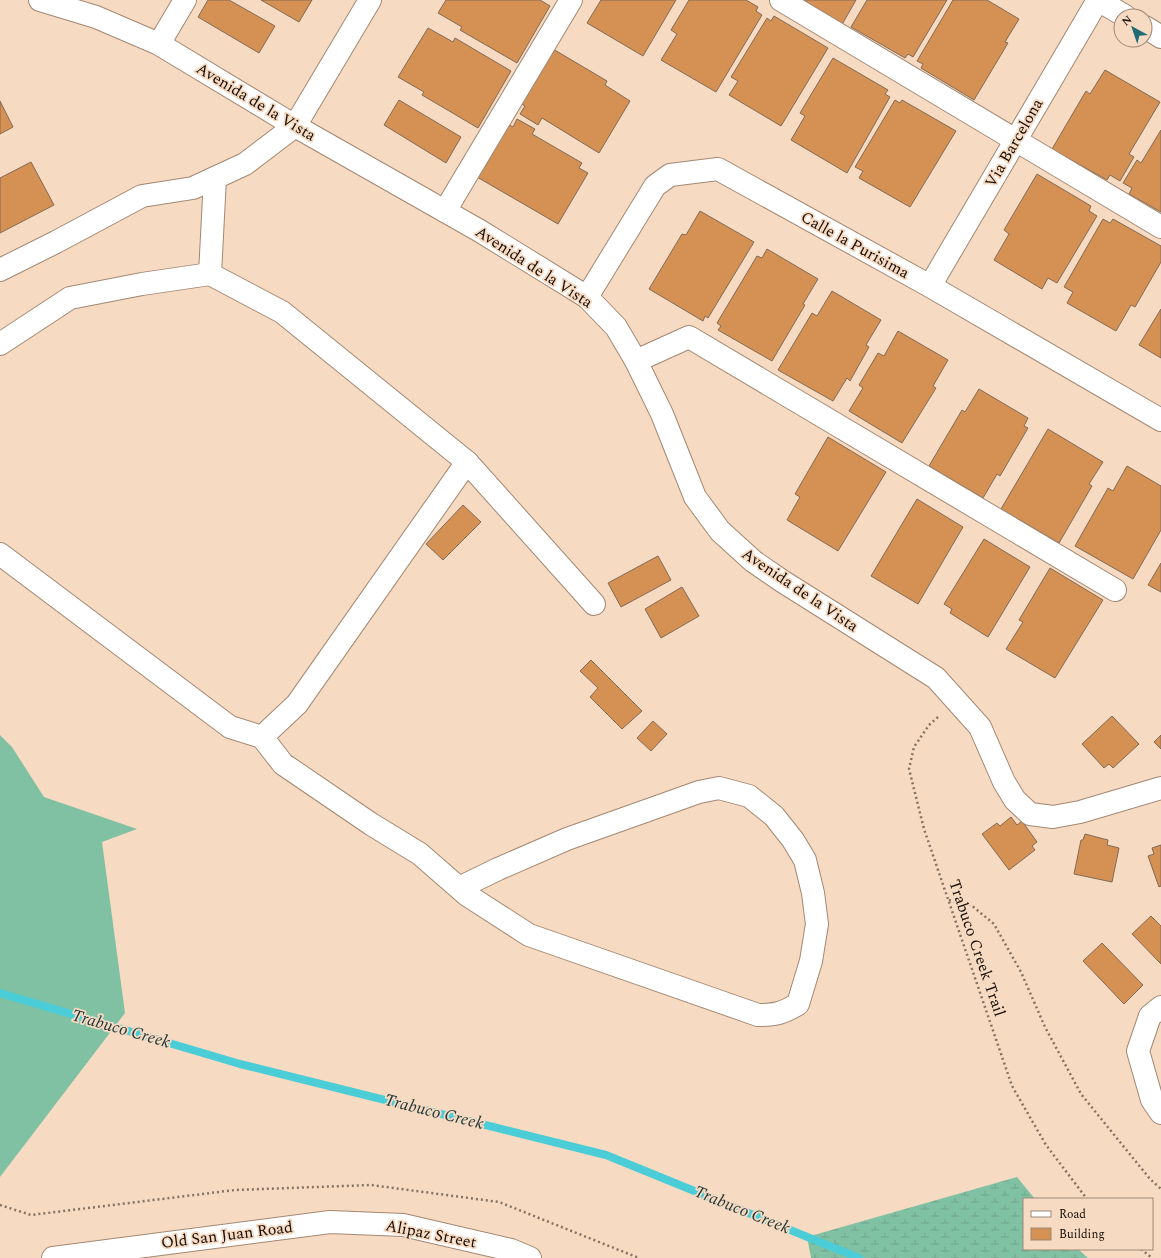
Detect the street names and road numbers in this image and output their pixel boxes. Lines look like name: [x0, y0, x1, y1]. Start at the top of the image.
street label: Avenida de la Vista: [191, 57, 321, 147]
street label: Via Barcelona: [979, 94, 1049, 192]
street label: Calle la Purisima: [796, 205, 914, 285]
street label: Avenida de la Vista: [470, 220, 598, 314]
street label: Avenida de la Vista: [737, 542, 863, 638]
street label: Trabuco Creek Trail: [942, 876, 1012, 1020]
street label: Alipaz Street: [384, 1213, 479, 1255]
street label: Old San Juan Road: [160, 1215, 294, 1255]

